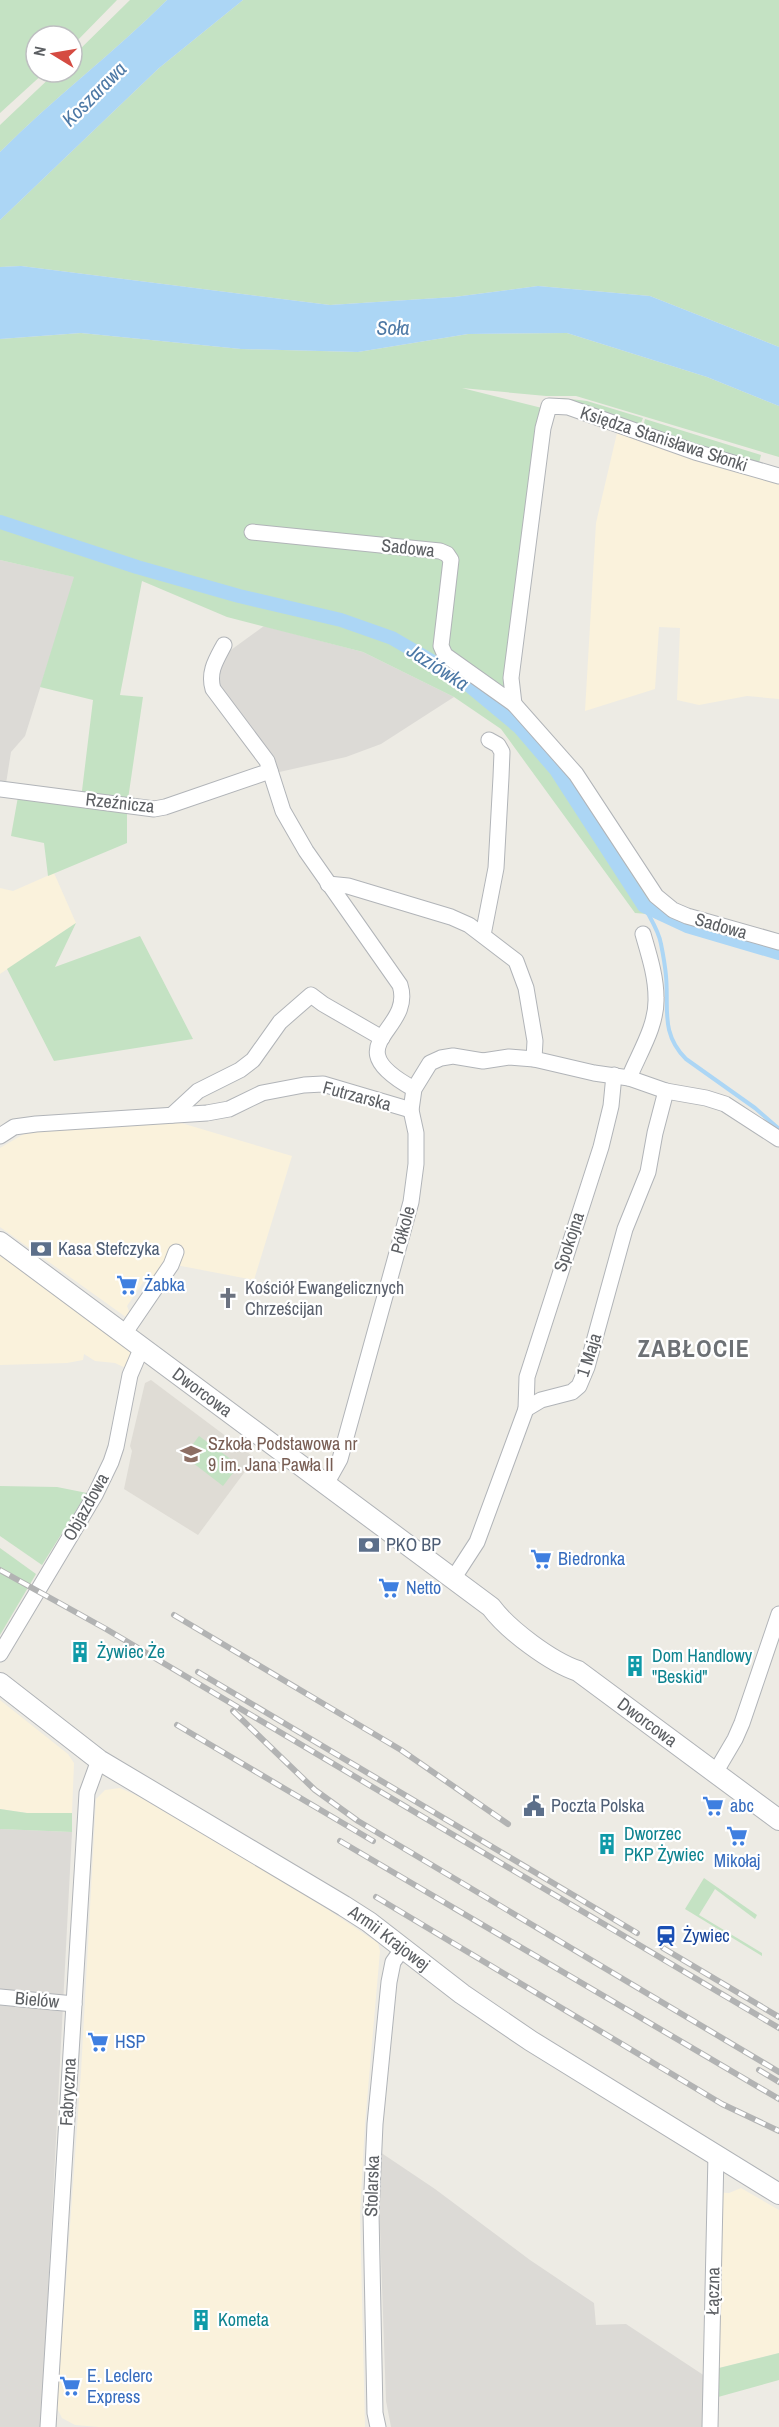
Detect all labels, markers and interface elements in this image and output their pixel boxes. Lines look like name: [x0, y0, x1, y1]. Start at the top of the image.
north arrow: [24, 24, 84, 84]
text: N: [28, 44, 51, 58]
water label: Koszarawa: [55, 55, 132, 132]
water label: Soła: [377, 314, 409, 341]
street label: Księdza Stanisława Słonki: [577, 400, 751, 477]
street label: Sadowa: [380, 532, 436, 563]
water label: Jaziówka: [401, 636, 474, 697]
street label: Rzeźnicza: [84, 786, 156, 819]
street label: Sadowa: [692, 906, 750, 945]
street label: Futrzarska: [320, 1074, 394, 1117]
street label: Półkole: [384, 1203, 421, 1256]
street label: Spokojna: [547, 1209, 590, 1275]
place label: Kasa Stefczyka: [58, 1236, 160, 1261]
bank icon: Kasa Stefczyka: [29, 1237, 53, 1261]
place label: Żabka: [144, 1272, 185, 1297]
supermarket icon: Żabka: [115, 1273, 139, 1297]
place label: Kościół Ewangelicznych Chrześcijan: [245, 1275, 404, 1321]
church icon: Kościół Ewangelicznych Chrześcijan: [216, 1286, 240, 1310]
street label: 1 Maja: [570, 1330, 607, 1380]
district label: ZABŁOCIE: [638, 1332, 750, 1364]
street label: Dworcowa: [167, 1361, 238, 1423]
place label: Szkoła Podstawowa nr 9 im. Jana Pawła II: [208, 1431, 357, 1477]
school or university icon: Szkoła Podstawowa nr 9 im. Jana Pawła II: [179, 1442, 203, 1466]
street label: Objazdowa: [57, 1468, 114, 1545]
place label: PKO BP: [386, 1532, 441, 1557]
bank icon: PKO BP: [357, 1533, 381, 1557]
place label: Biedronka: [558, 1546, 625, 1571]
supermarket icon: Biedronka: [529, 1547, 553, 1571]
place label: Netto: [406, 1575, 441, 1600]
supermarket icon: Netto: [377, 1576, 401, 1600]
place label: Żywiec Że: [97, 1639, 165, 1664]
building icon: Żywiec Że: [68, 1640, 92, 1664]
place label: Dom Handlowy "Beskid": [652, 1643, 753, 1689]
building icon: Dom Handlowy "Beskid": [623, 1654, 647, 1678]
street label: Dworcowa: [612, 1691, 683, 1752]
place label: Poczta Polska: [551, 1793, 645, 1818]
place label: abc: [730, 1793, 754, 1818]
public building icon: Poczta Polska: [522, 1794, 546, 1818]
supermarket icon: abc: [701, 1794, 725, 1818]
place label: Dworzec PKP Żywiec: [624, 1821, 704, 1867]
supermarket icon: Mikołaj: [725, 1824, 749, 1848]
building icon: Dworzec PKP Żywiec: [595, 1832, 619, 1856]
place label: Mikołaj: [714, 1848, 760, 1873]
street label: Armii Krajowej: [343, 1898, 435, 1977]
place label: Żywiec: [683, 1923, 730, 1948]
station icon: Żywiec: [654, 1924, 678, 1948]
street label: Bielów: [14, 1985, 61, 2014]
place label: HSP: [115, 2029, 146, 2054]
supermarket icon: HSP: [86, 2030, 110, 2054]
street label: Fabryczna: [53, 2057, 82, 2127]
street label: Stolarska: [358, 2155, 385, 2217]
street label: Łączna: [700, 2267, 725, 2315]
place label: Kometa: [218, 2307, 269, 2332]
building icon: Kometa: [189, 2308, 213, 2332]
place label: E. Leclerc Express: [87, 2363, 153, 2409]
supermarket icon: E. Leclerc Express: [58, 2374, 82, 2398]

